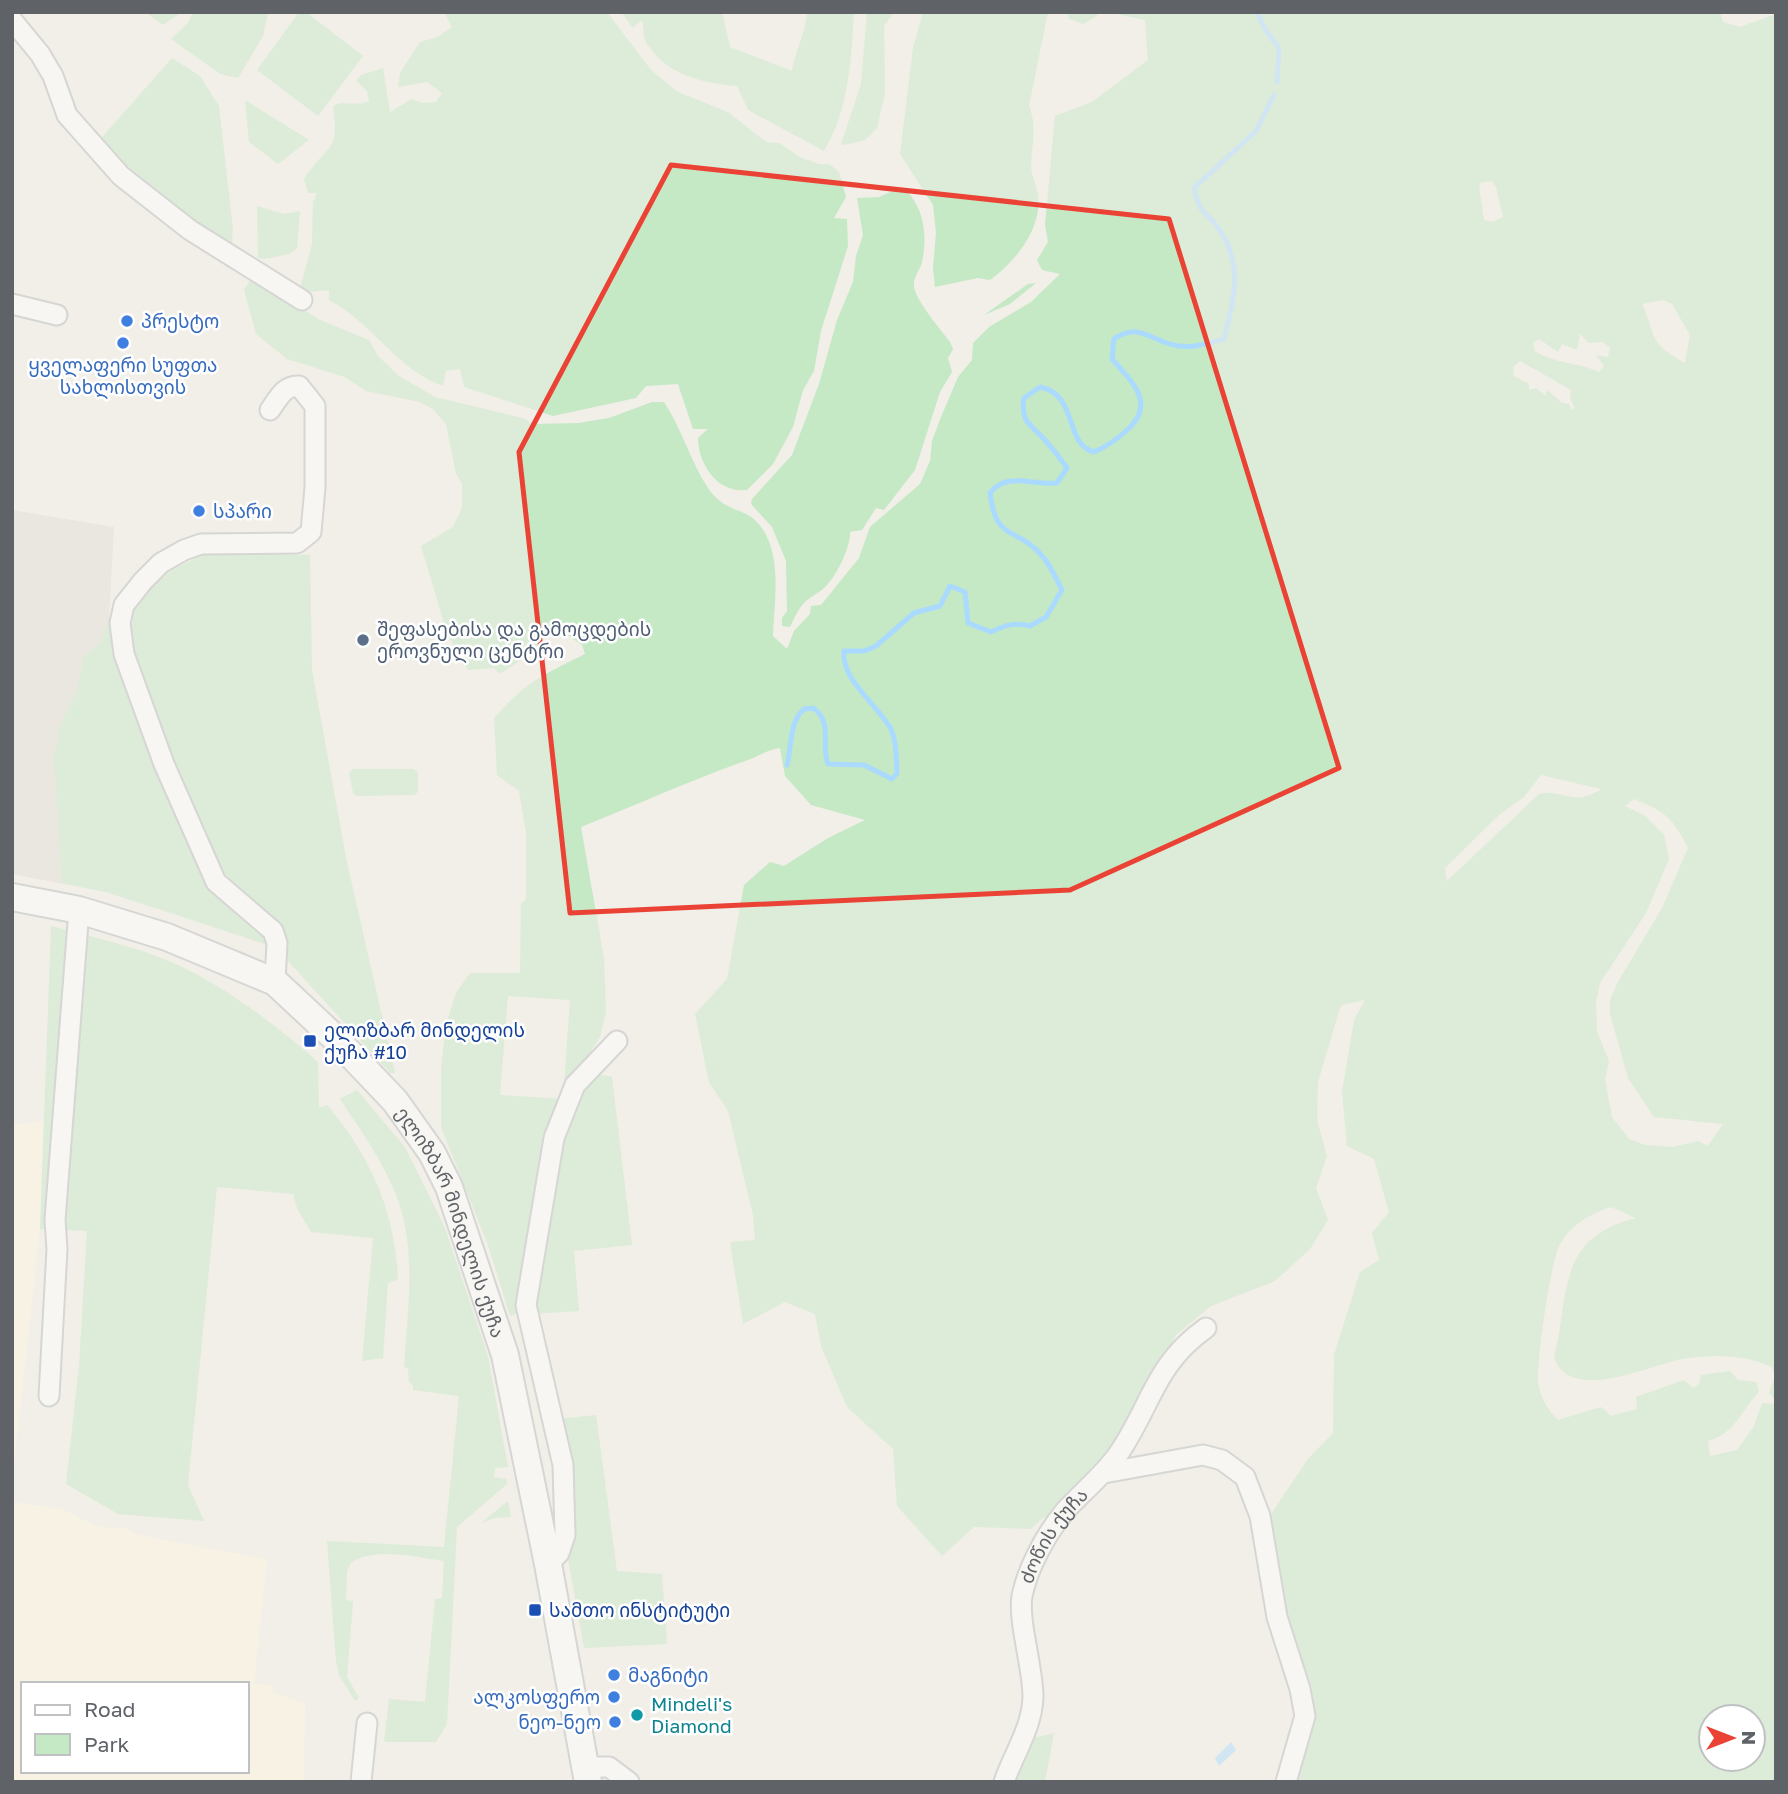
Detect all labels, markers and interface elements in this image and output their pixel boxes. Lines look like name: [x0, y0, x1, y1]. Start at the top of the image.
place label: პრესტო: [141, 309, 219, 333]
marker: პრესტო: [119, 313, 135, 329]
marker: ყველაფერი სუფთა სახლისთვის: [115, 335, 131, 351]
place label: ყველაფერი სუფთა სახლისთვის: [28, 353, 218, 400]
place label: სპარი: [213, 499, 272, 522]
marker: სპარი: [191, 503, 207, 519]
place label: შეფასებისა და გამოცდების ეროვნული ცენტრი: [377, 617, 651, 664]
marker: შეფასებისა და გამოცდების ეროვნული ცენტრი: [355, 632, 371, 648]
place label: ელიზბარ მინდელის ქუჩა #10: [324, 1018, 525, 1064]
marker: ელიზბარ მინდელის ქუჩა #10: [302, 1033, 318, 1049]
street label: ელიზბარ მინდელის ქუჩა: [391, 1102, 510, 1340]
street label: ძოწის ქუჩა: [1014, 1483, 1092, 1586]
place label: სამთო ინსტიტუტი: [549, 1598, 730, 1622]
marker: სამთო ინსტიტუტი: [527, 1602, 543, 1618]
place label: მაგნიტი: [628, 1663, 708, 1687]
marker: მაგნიტი: [606, 1667, 622, 1683]
legend: [21, 1682, 248, 1773]
place label: ალკოსფერო: [473, 1685, 600, 1710]
marker: ალკოსფერო: [606, 1689, 622, 1705]
place label: Mindeli's Diamond: [651, 1692, 732, 1737]
text: Road: [84, 1696, 135, 1722]
north arrow: [1697, 1703, 1767, 1773]
marker: Mindeli's Diamond: [629, 1707, 645, 1723]
place label: ნეო-ნეო: [518, 1710, 601, 1734]
marker: ნეო-ნეო: [607, 1714, 623, 1730]
text: Park: [84, 1731, 130, 1757]
text: N: [1738, 1731, 1761, 1745]

